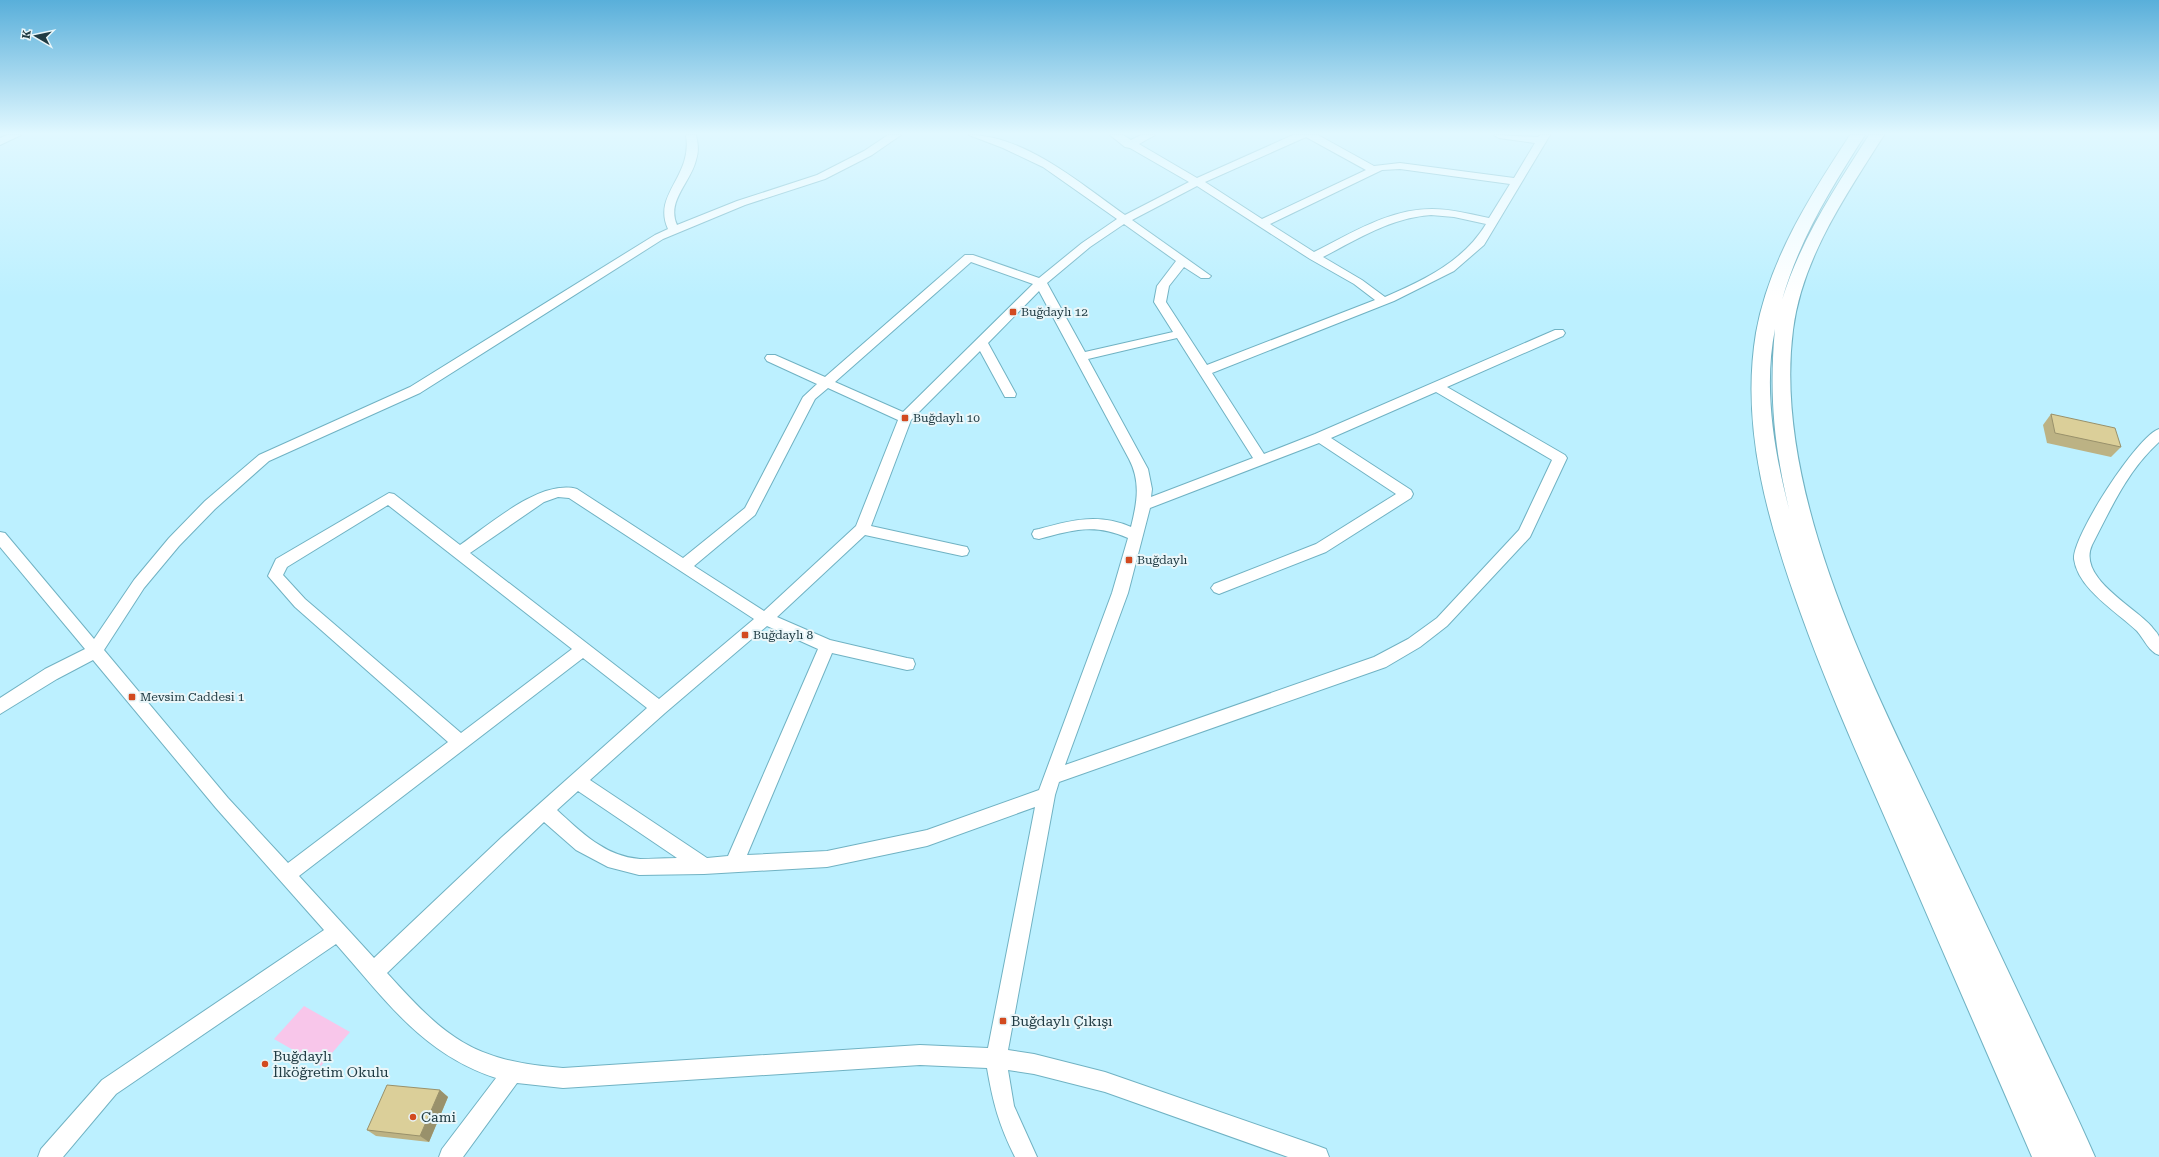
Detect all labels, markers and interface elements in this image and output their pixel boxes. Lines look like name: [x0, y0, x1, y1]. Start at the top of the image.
north arrow: [16, 16, 56, 56]
text: K: [20, 29, 34, 40]
place label: Buğdaylı 12: [1021, 305, 1088, 319]
marker: Buğdaylı 12: [1008, 307, 1018, 317]
place label: Buğdaylı 10: [913, 411, 980, 425]
marker: Buğdaylı 10: [900, 413, 910, 423]
place label: Buğdaylı: [1137, 553, 1188, 567]
marker: Buğdaylı: [1124, 555, 1134, 565]
place label: Buğdaylı 8: [753, 628, 813, 642]
marker: Buğdaylı 8: [740, 630, 750, 640]
place label: Mevsim Caddesi 1: [140, 690, 245, 704]
marker: Mevsim Caddesi 1: [127, 692, 137, 702]
place label: Buğdaylı Çıkışı: [1011, 1013, 1113, 1029]
marker: Buğdaylı Çıkışı: [998, 1016, 1008, 1026]
place label: Buğdaylı İlköğretim Okulu: [273, 1048, 389, 1080]
marker: Buğdaylı İlköğretim Okulu: [260, 1059, 270, 1069]
place label: Cami: [421, 1109, 456, 1125]
marker: Cami: [408, 1112, 418, 1122]

